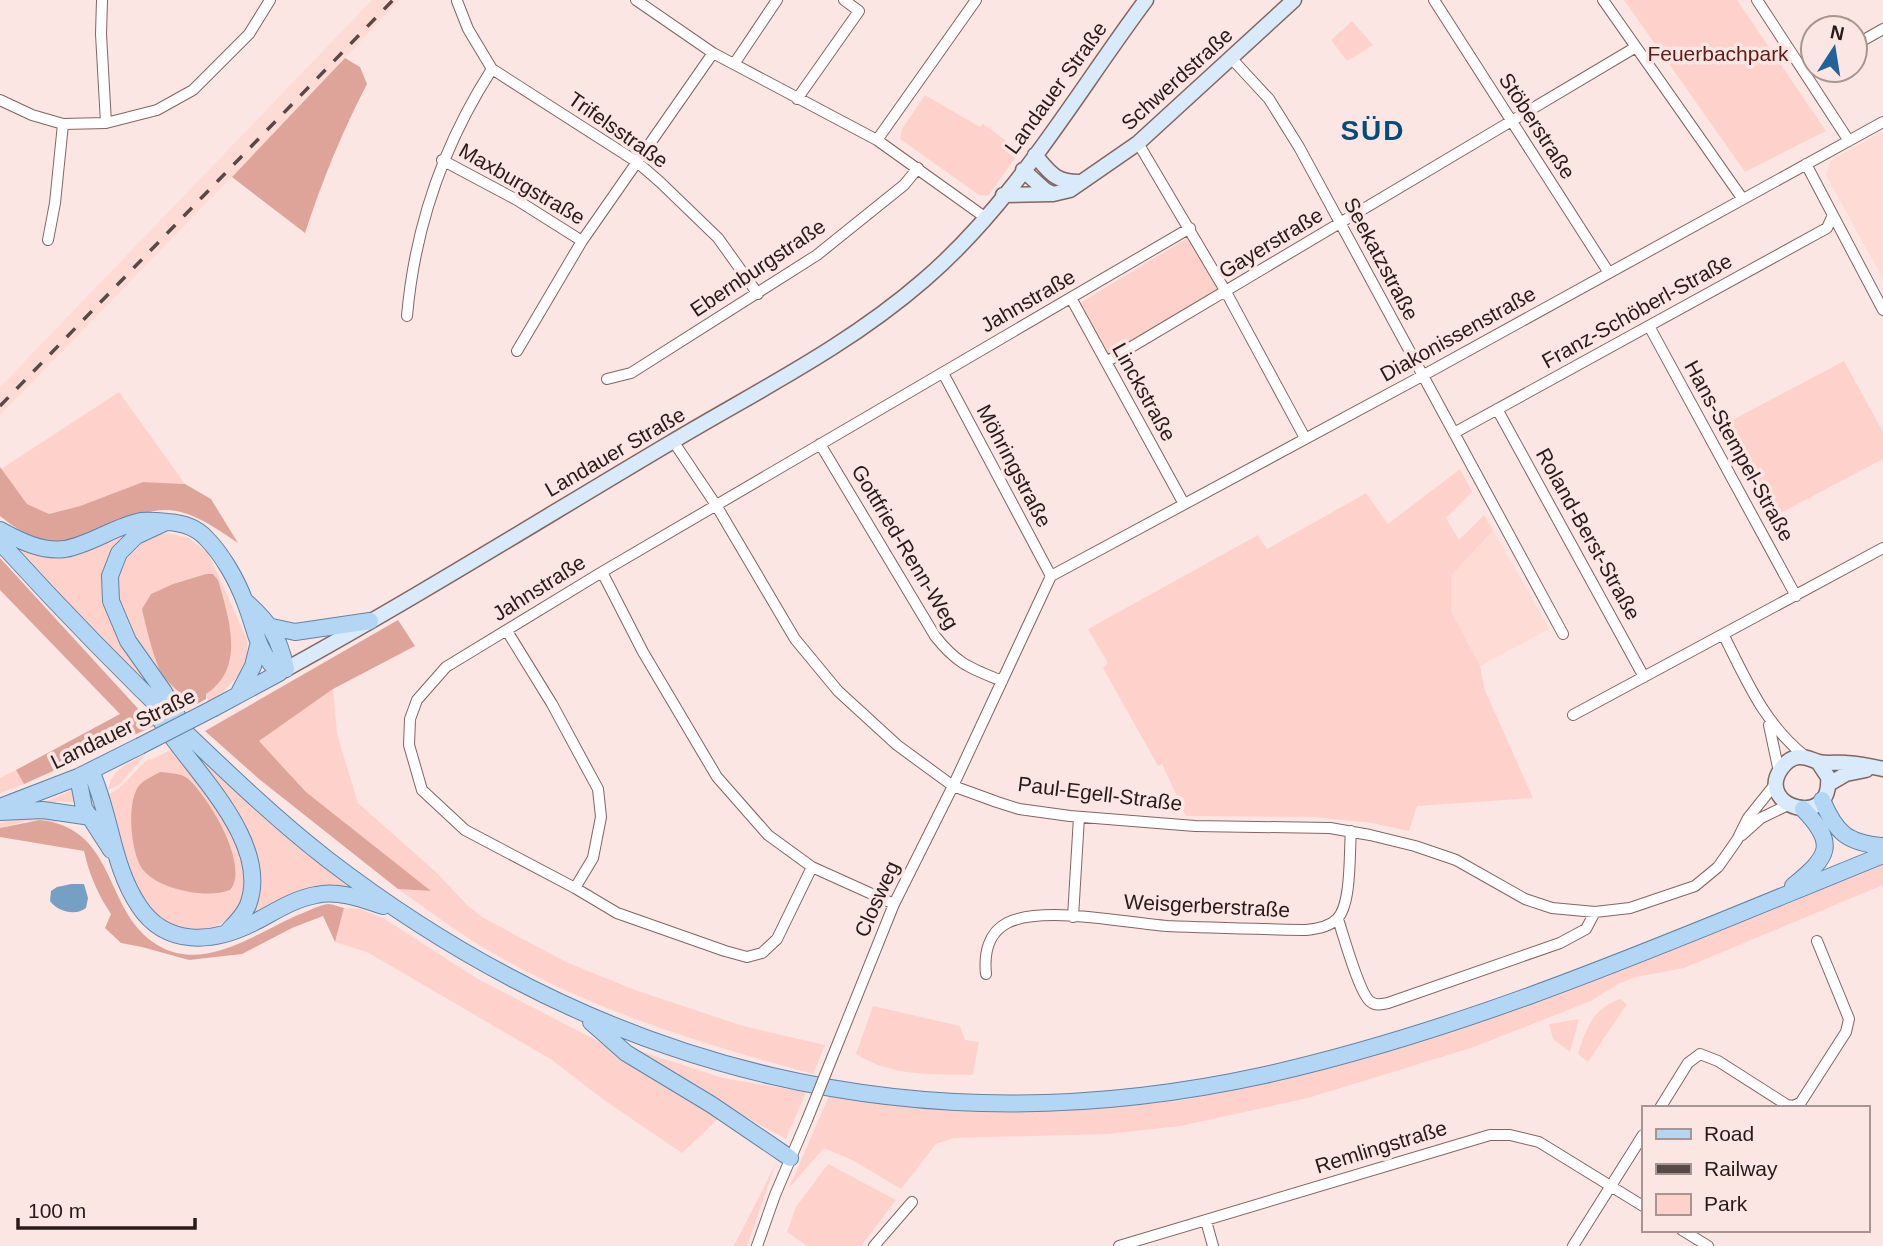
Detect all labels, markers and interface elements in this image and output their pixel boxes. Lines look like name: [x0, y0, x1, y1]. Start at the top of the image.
north arrow: [1799, 14, 1869, 84]
street label: Landauer Straße: [1000, 17, 1111, 158]
text: N: [1829, 21, 1846, 45]
street label: Schwerdstraße: [1116, 23, 1237, 134]
park label: Feuerbachpark: [1647, 42, 1789, 65]
street label: Stöberstraße: [1495, 69, 1580, 183]
street label: Trifelsstraße: [564, 87, 672, 172]
district label: SÜD: [1340, 115, 1406, 146]
street label: Maxburgstraße: [455, 138, 589, 229]
street label: Seekatzstraße: [1340, 194, 1423, 324]
street label: Gayerstraße: [1215, 203, 1327, 282]
street label: Ebernburgstraße: [686, 214, 829, 321]
street label: Franz-Schöberl-Straße: [1538, 249, 1736, 372]
street label: Jahnstraße: [977, 264, 1079, 337]
street label: Diakonissenstraße: [1376, 281, 1539, 386]
street label: Linckstraße: [1108, 339, 1181, 445]
street label: Hans-Stempel-Straße: [1680, 356, 1799, 545]
street label: Möhringstraße: [973, 401, 1056, 531]
street label: Landauer Straße: [541, 402, 689, 501]
street label: Roland-Berst-Straße: [1532, 444, 1645, 624]
street label: Gottfried-Renn-Weg: [847, 460, 964, 633]
street label: Jahnstraße: [488, 550, 589, 625]
street label: Landauer Straße: [47, 684, 199, 773]
street label: Paul-Egell-Straße: [1016, 772, 1184, 815]
street label: Closweg: [850, 857, 903, 940]
street label: Weisgerberstraße: [1123, 890, 1291, 921]
legend: [1642, 1106, 1869, 1232]
street label: Remlingstraße: [1312, 1116, 1450, 1177]
text: Road: [1704, 1122, 1754, 1145]
text: Railway: [1704, 1157, 1778, 1180]
scale bar: [18, 1186, 194, 1230]
text: Park: [1704, 1192, 1748, 1215]
text: 100 m: [28, 1199, 86, 1222]

